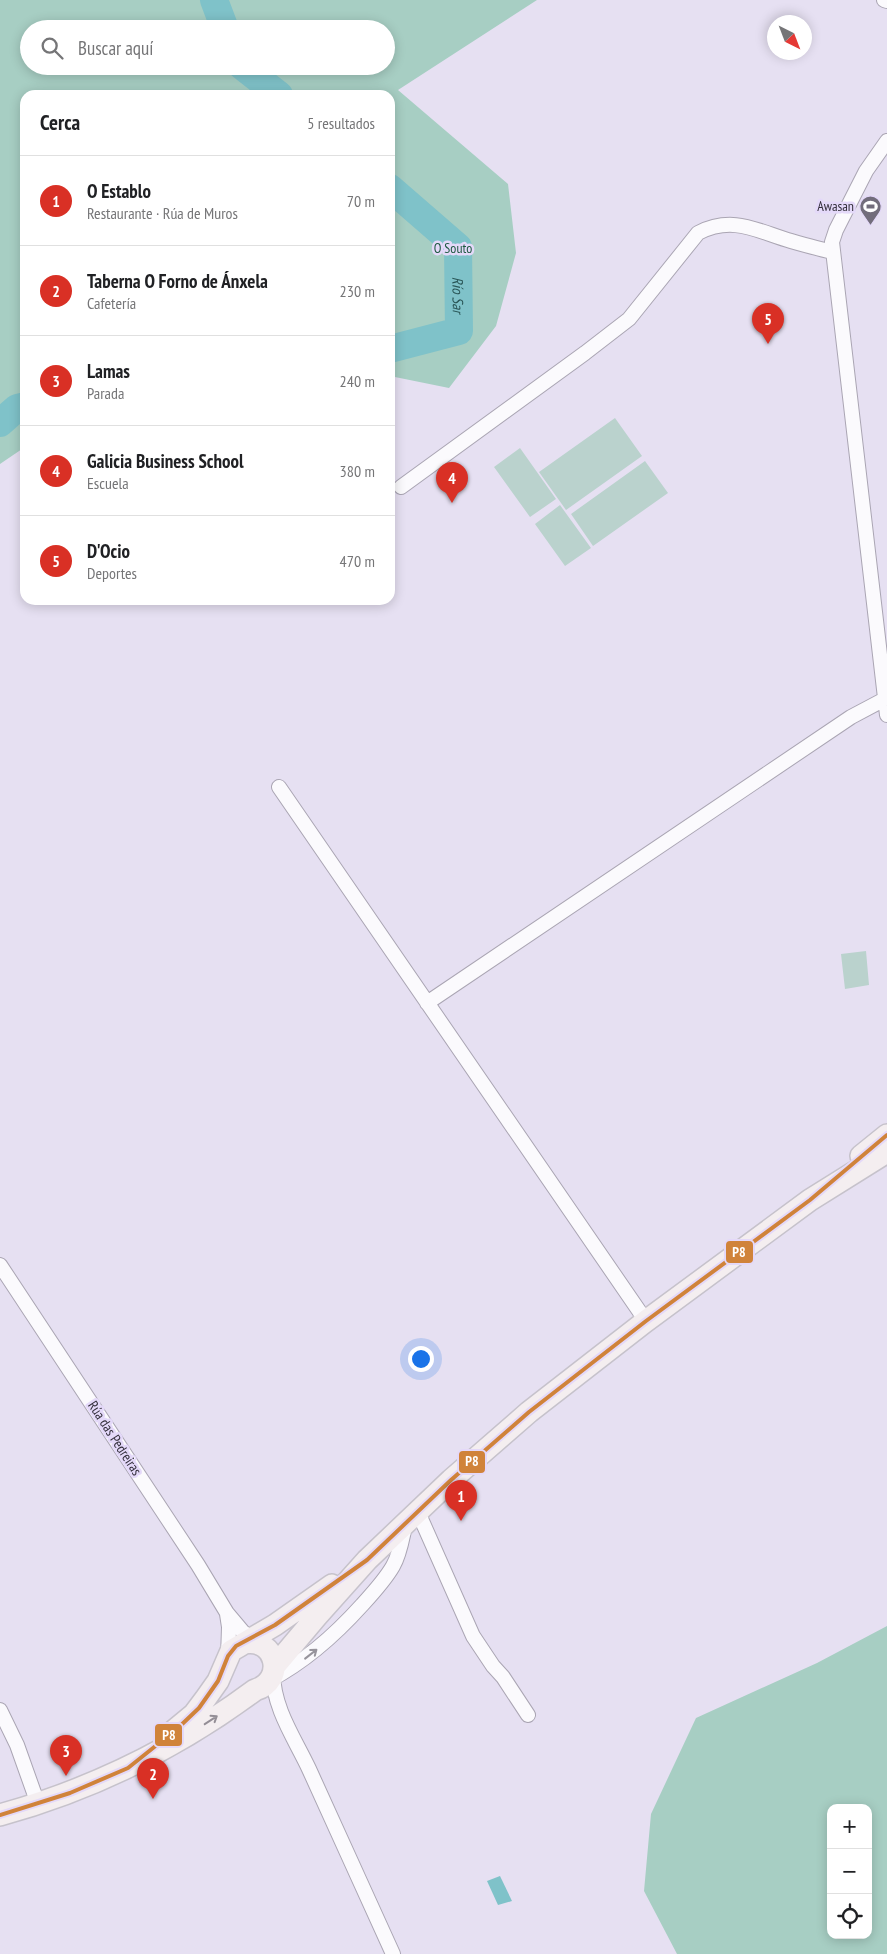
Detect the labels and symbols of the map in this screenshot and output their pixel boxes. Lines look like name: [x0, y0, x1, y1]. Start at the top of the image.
north arrow: [767, 15, 812, 60]
sports icon: Awasan: [858, 194, 882, 225]
place label: Awasan: [817, 197, 854, 215]
park label: O Souto: [434, 239, 472, 257]
water label: Río Sar: [449, 277, 468, 315]
pin: 5: [752, 303, 784, 344]
pin: 4: [436, 462, 468, 503]
line badge: P8: [725, 1240, 754, 1264]
text: P8: [732, 1243, 746, 1261]
your location: [408, 1346, 434, 1372]
street label: Rúa das Pedreiras: [84, 1397, 146, 1479]
line badge: P8: [458, 1450, 486, 1474]
text: P8: [465, 1452, 479, 1470]
pin: 1: [445, 1480, 477, 1521]
one-way arrow: [304, 1648, 317, 1659]
one-way arrow: [204, 1715, 218, 1725]
line badge: P8: [154, 1723, 183, 1747]
text: P8: [162, 1726, 176, 1744]
pin: 3: [50, 1735, 82, 1776]
pin: 2: [137, 1758, 169, 1799]

